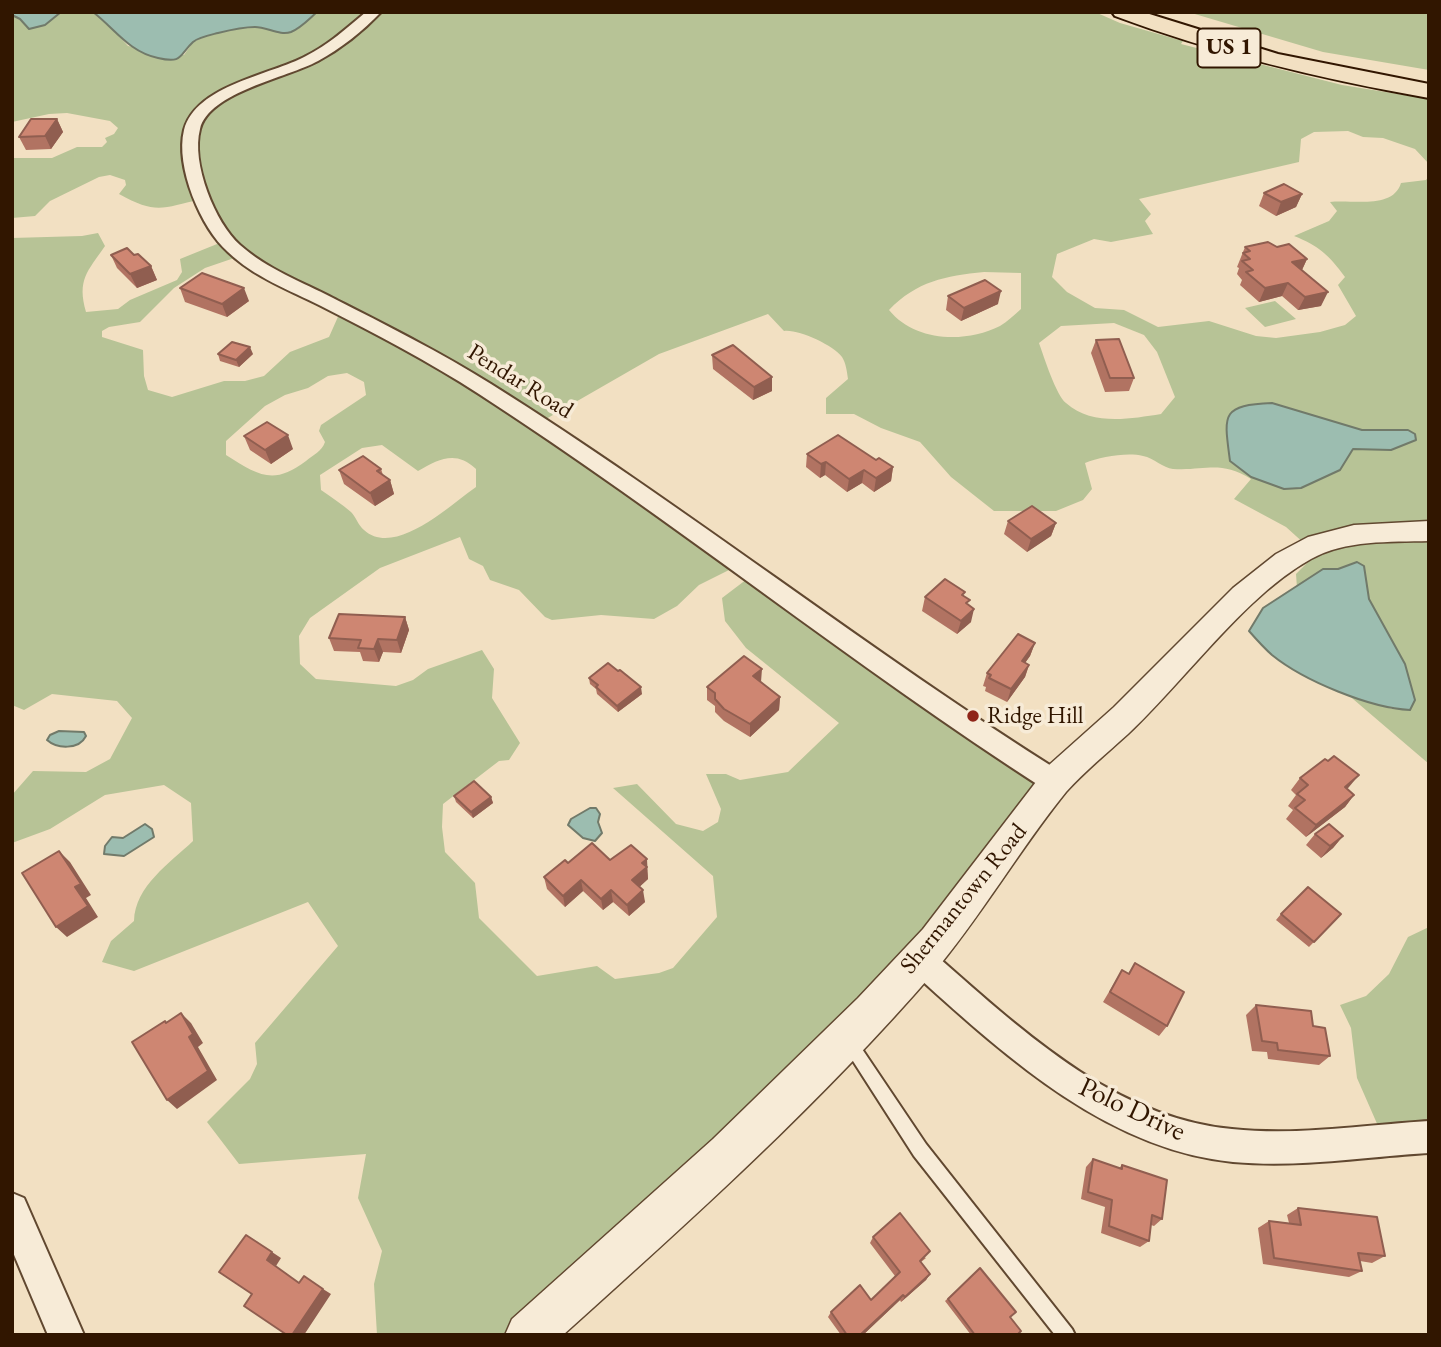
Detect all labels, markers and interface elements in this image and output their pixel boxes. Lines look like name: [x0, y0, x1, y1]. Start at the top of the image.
road number: US 1: [1198, 28, 1260, 68]
street label: Pendar Road: [462, 338, 578, 426]
place label: Ridge Hill: [987, 702, 1084, 730]
marker: Ridge Hill: [965, 708, 981, 724]
street label: Shermantown Road: [895, 818, 1033, 980]
street label: Polo Drive: [1073, 1071, 1191, 1149]

